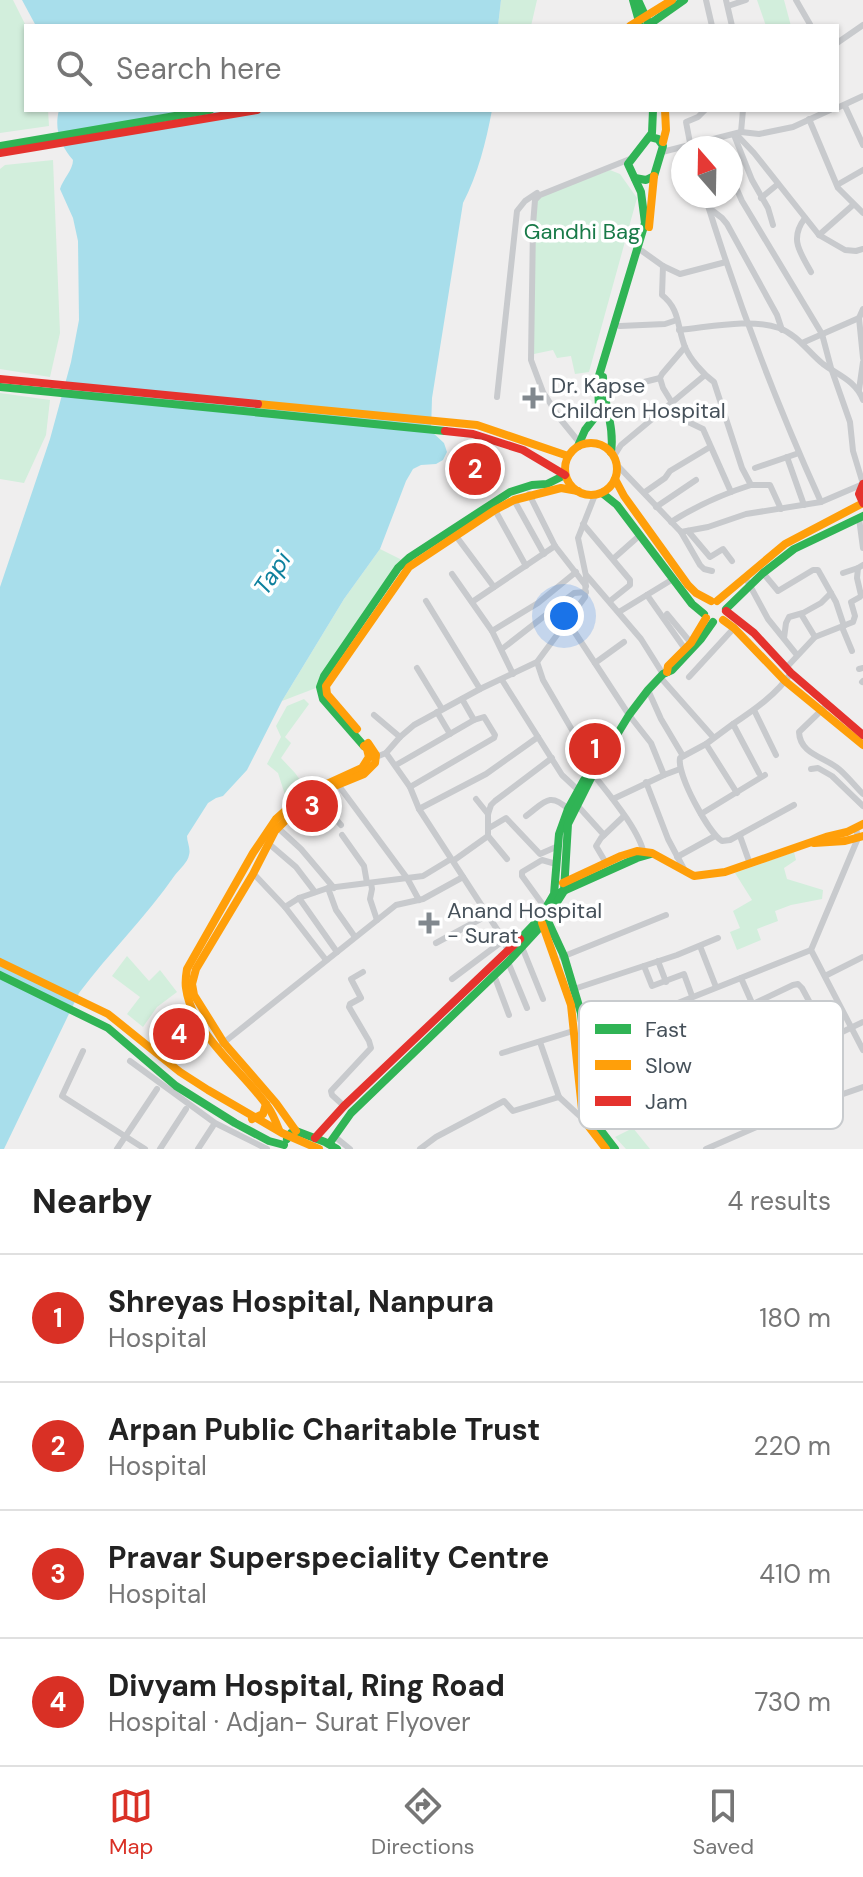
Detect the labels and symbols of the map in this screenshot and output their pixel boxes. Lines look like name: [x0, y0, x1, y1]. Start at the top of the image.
north arrow: [671, 136, 743, 208]
park label: Gandhi Bag: [524, 217, 640, 246]
place label: Dr. Kapse Children Hospital: [551, 371, 726, 425]
marker: Dr. Kapse Children Hospital: [522, 387, 544, 409]
pin: 2: [449, 439, 501, 499]
water label: Tapi: [246, 544, 298, 601]
your location: [544, 596, 584, 636]
pin: 1: [569, 719, 621, 779]
pin: 3: [286, 776, 338, 836]
place label: Anand Hospital - Surat: [447, 896, 602, 950]
marker: Anand Hospital - Surat: [418, 912, 440, 934]
legend: [579, 1001, 843, 1129]
pin: 4: [153, 1004, 205, 1064]
text: Fast: [645, 1015, 687, 1044]
text: Slow: [645, 1051, 692, 1080]
text: Jam: [645, 1087, 688, 1116]

